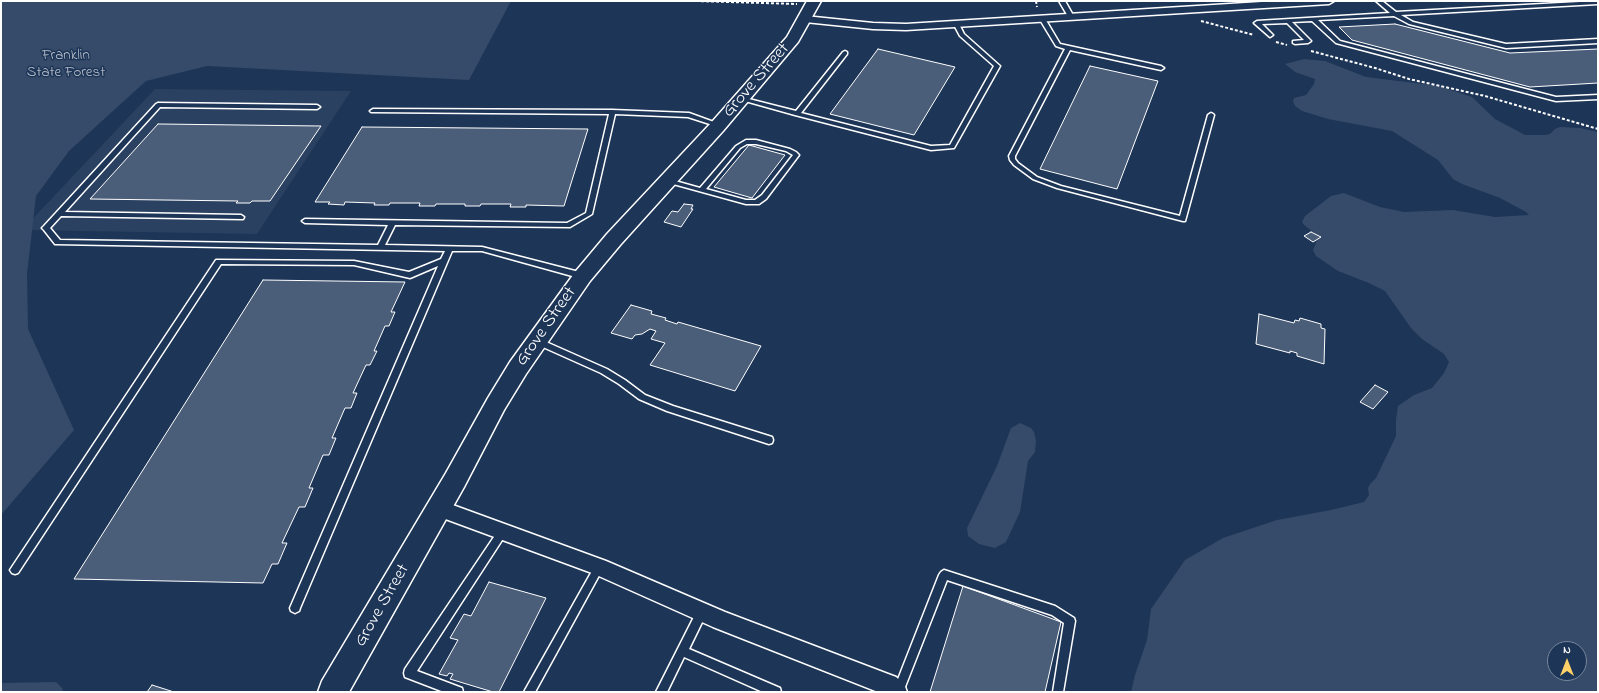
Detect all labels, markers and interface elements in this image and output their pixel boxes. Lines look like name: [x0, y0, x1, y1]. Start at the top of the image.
street label: Grove Street: [719, 39, 795, 123]
park label: Franklin State Forest: [27, 48, 105, 83]
street label: Grove Street: [512, 283, 582, 371]
street label: Grove Street: [351, 561, 415, 651]
north arrow: [1547, 641, 1587, 681]
text: N: [1563, 642, 1571, 658]

